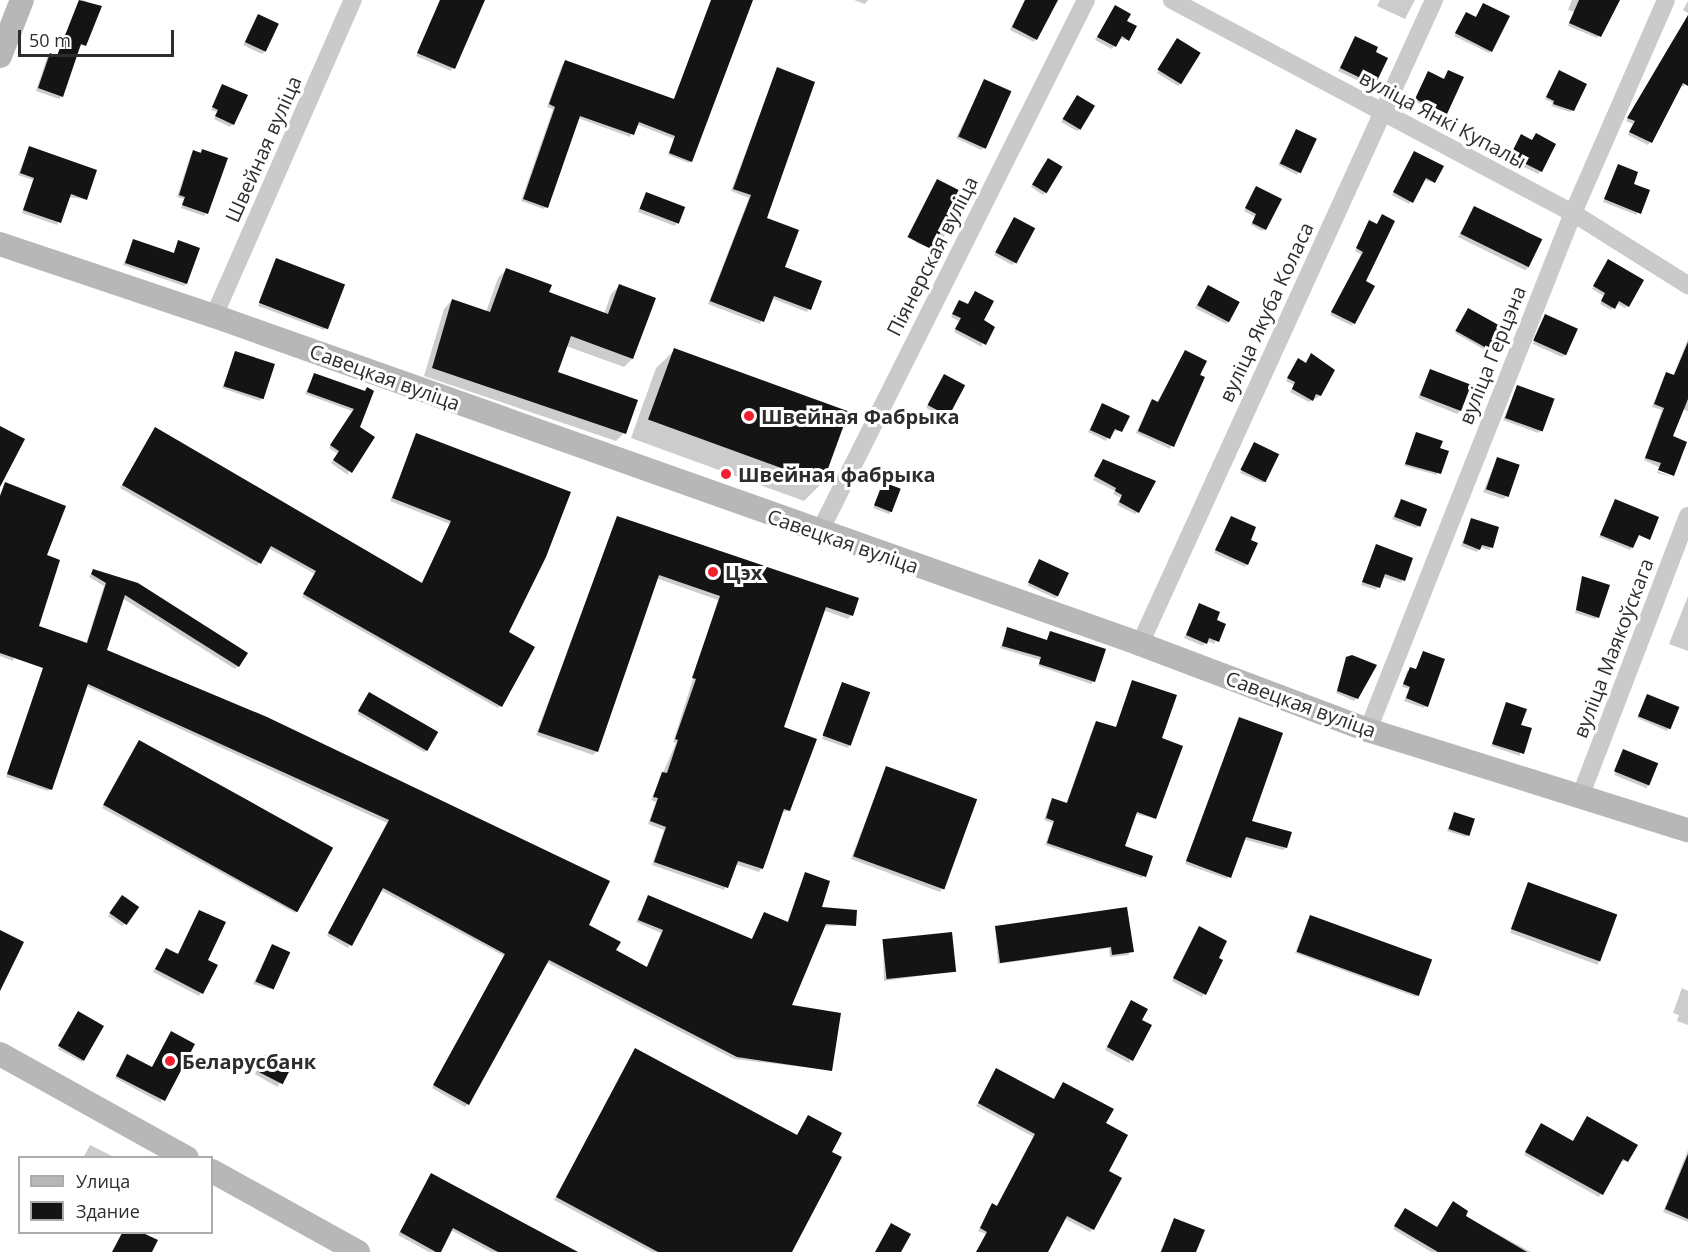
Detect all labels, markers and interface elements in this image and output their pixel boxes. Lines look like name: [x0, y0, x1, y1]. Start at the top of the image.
scale bar: [21, 18, 177, 56]
text: 50 m: [29, 28, 71, 52]
street label: вуліца Янкі Купалы: [1356, 65, 1530, 173]
street label: Швейная вуліца: [220, 72, 306, 226]
street label: Піянерская вуліца: [881, 172, 983, 340]
street label: вуліца Якуба Коласа: [1214, 218, 1318, 406]
street label: вуліца Герцэна: [1453, 282, 1531, 428]
street label: Савецкая вуліца: [307, 339, 463, 415]
place label: Швейная Фабрыка: [761, 404, 960, 428]
marker: Швейная Фабрыка: [742, 409, 756, 423]
place label: Швейная фабрыка: [738, 462, 936, 486]
marker: Швейная фабрыка: [719, 467, 733, 481]
street label: Савецкая вуліца: [764, 504, 922, 578]
street label: вуліца Маякоўскага: [1568, 555, 1658, 741]
place label: Цэх: [725, 560, 762, 584]
marker: Цэх: [706, 565, 720, 579]
street label: Савецкая вуліца: [1223, 666, 1379, 742]
place label: Беларусбанк: [182, 1049, 316, 1073]
marker: Беларусбанк: [163, 1054, 177, 1068]
legend: [18, 1156, 213, 1234]
text: Улица: [76, 1169, 130, 1193]
text: Здание: [76, 1199, 140, 1223]

